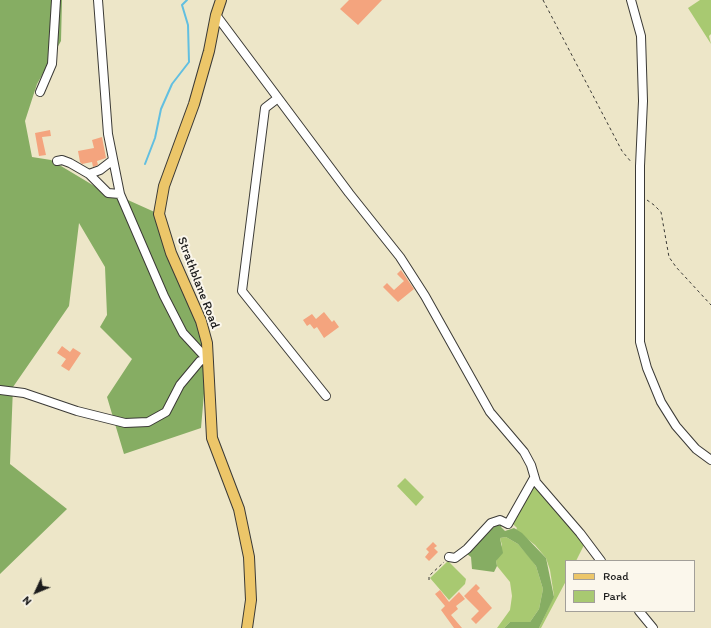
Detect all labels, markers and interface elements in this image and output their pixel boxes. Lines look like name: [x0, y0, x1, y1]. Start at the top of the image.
street label: Strathblane Road: [173, 235, 223, 331]
legend: [565, 560, 695, 612]
text: Road: [603, 569, 629, 583]
north arrow: [16, 572, 56, 612]
text: Park: [603, 589, 627, 603]
text: N: [20, 593, 34, 608]

